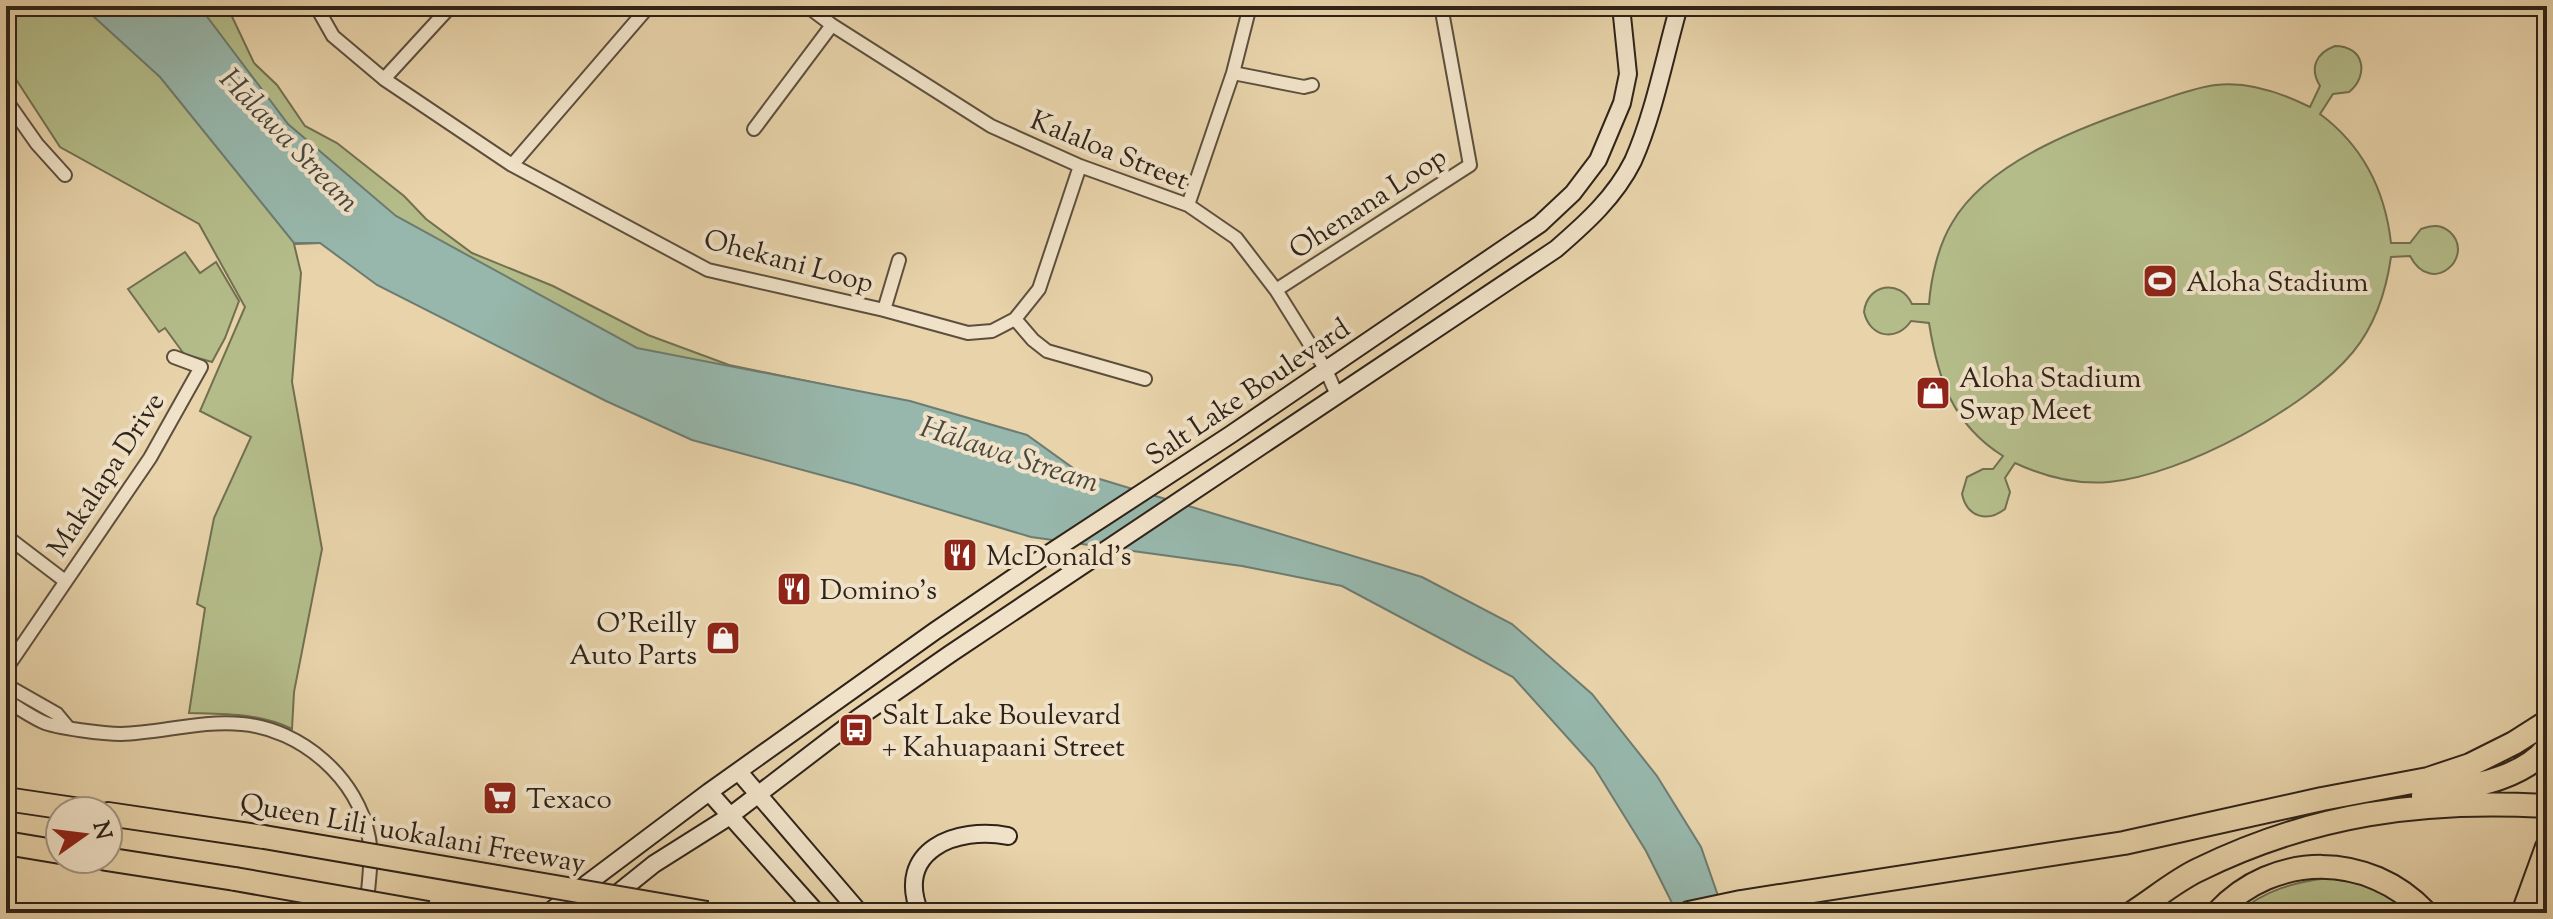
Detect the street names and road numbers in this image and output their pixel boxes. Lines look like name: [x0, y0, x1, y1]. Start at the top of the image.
street label: Kalaloa Street: [1024, 102, 1195, 202]
street label: Ohenana Loop: [1282, 139, 1455, 271]
street label: Ohekani Loop: [699, 221, 878, 305]
street label: Salt Lake Boulevard: [1138, 310, 1359, 477]
street label: Makalapa Drive: [39, 385, 176, 566]
street label: Queen Liliʻuokalani Freeway: [236, 785, 589, 885]

